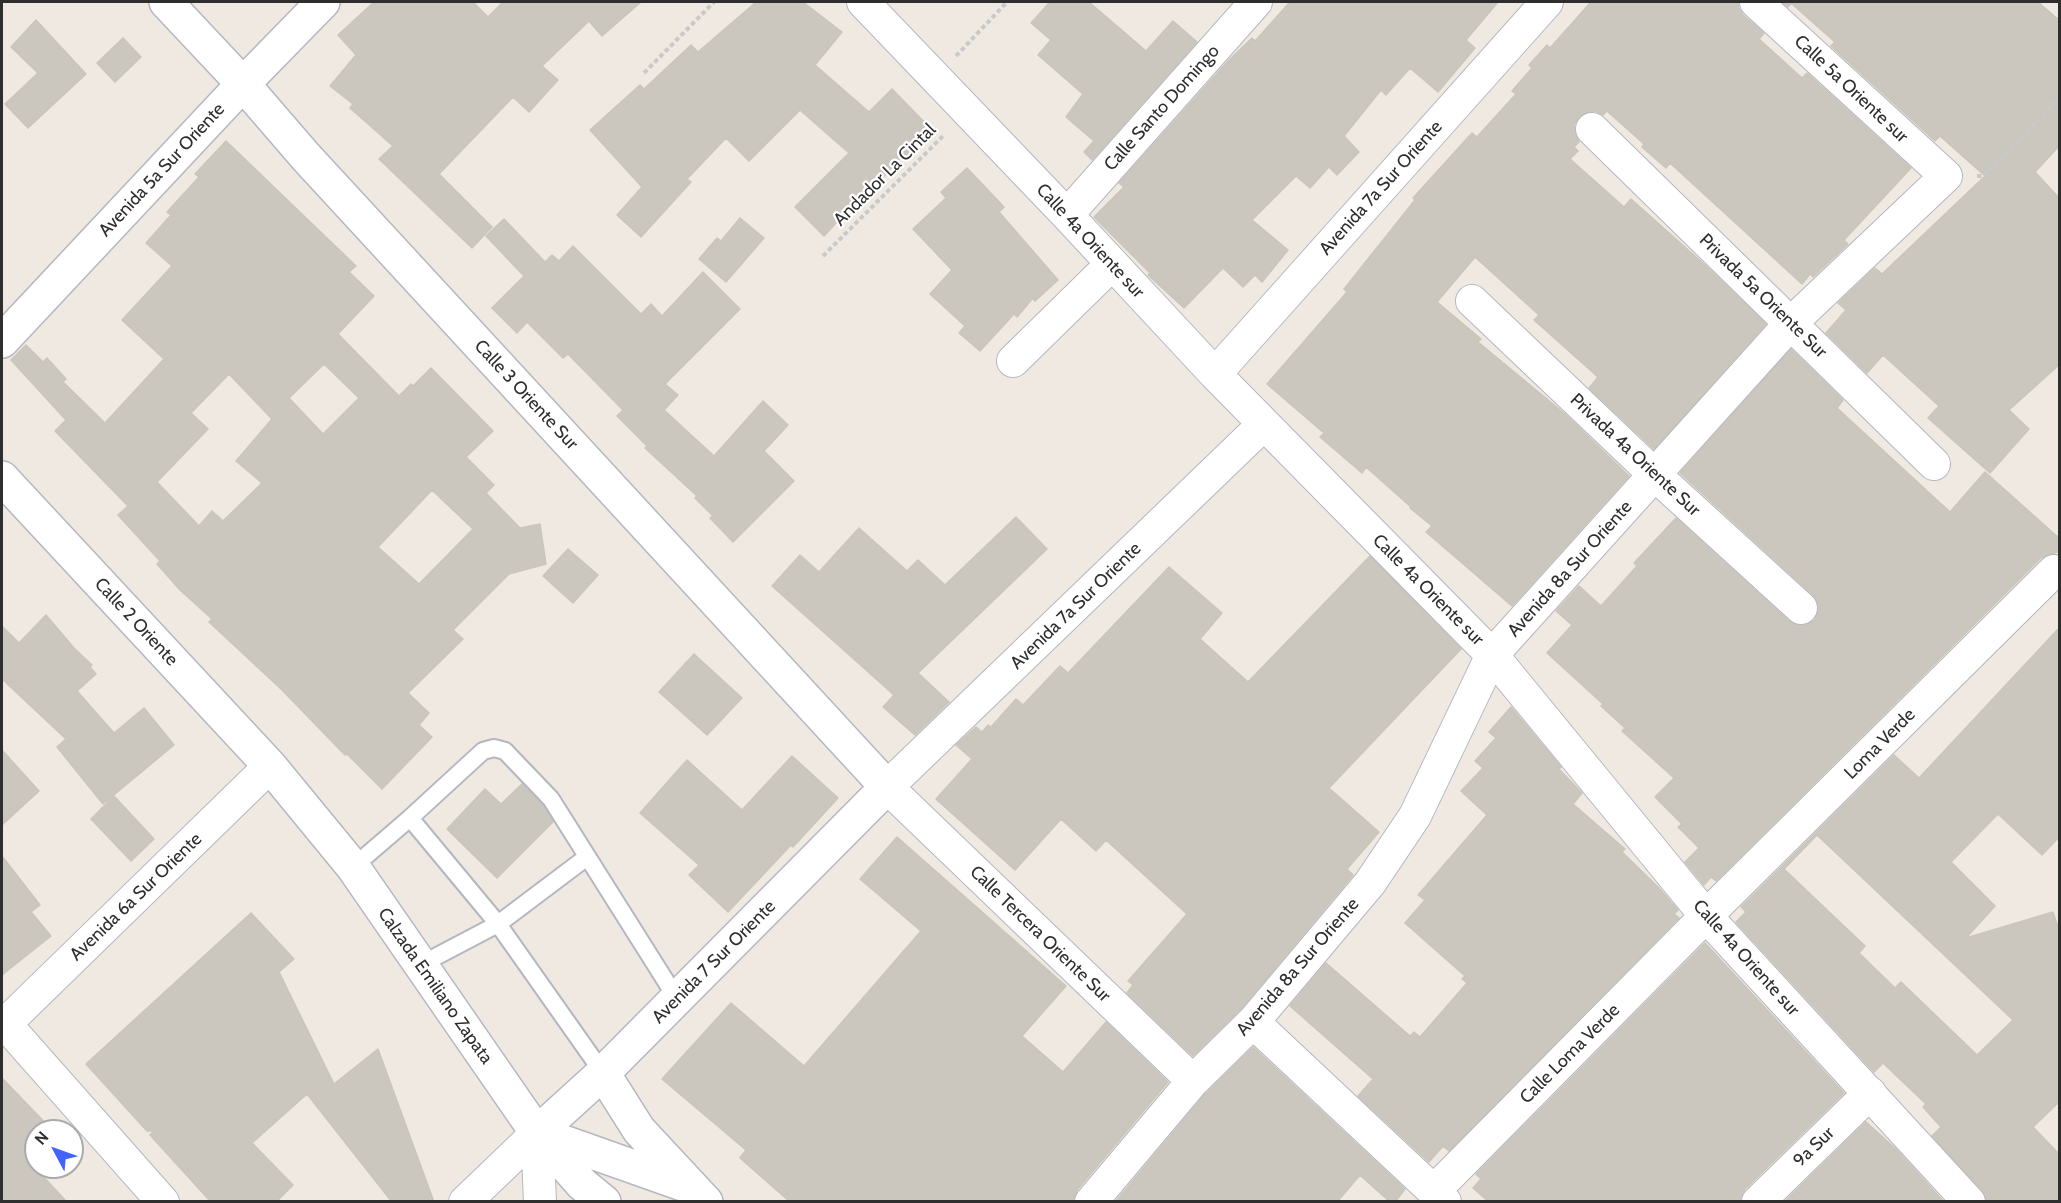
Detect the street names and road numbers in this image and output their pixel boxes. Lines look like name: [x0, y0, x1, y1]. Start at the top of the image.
street label: Calle 5a Oriente sur: [1790, 31, 1912, 147]
street label: Calle Santo Domingo: [1100, 41, 1224, 175]
street label: Avenida 5a Sur Oriente: [95, 99, 229, 241]
street label: Avenida 7a Sur Oriente: [1315, 116, 1447, 260]
street label: Andador La Cintal: [829, 119, 941, 231]
street label: Calle 4a Oriente sur: [1031, 179, 1149, 303]
street label: Privada 5a Oriente Sur: [1695, 229, 1831, 363]
street label: Calle 3 Oriente Sur: [470, 336, 582, 454]
street label: Privada 4a Oriente Sur: [1565, 389, 1705, 521]
street label: Avenida 8a Sur Oriente: [1503, 496, 1637, 642]
street label: Calle 4a Oriente sur: [1368, 530, 1488, 650]
street label: Avenida 7a Sur Oriente: [1006, 538, 1146, 674]
street label: Calle 2 Oriente: [90, 574, 182, 670]
street label: Loma Verde: [1840, 704, 1920, 784]
street label: Avenida 6a Sur Oriente: [66, 828, 206, 966]
street label: Calle Tercera Oriente Sur: [965, 861, 1115, 1007]
street label: Avenida 8a Sur Oriente: [1232, 894, 1364, 1040]
street label: Avenida 7 Sur Oriente: [648, 896, 780, 1028]
street label: Calle 4a Oriente sur: [1688, 896, 1804, 1020]
street label: Calzada Emiliano Zapata: [373, 904, 497, 1068]
street label: Calle Loma Verde: [1516, 1000, 1624, 1108]
street label: 9a Sur: [1789, 1122, 1839, 1172]

